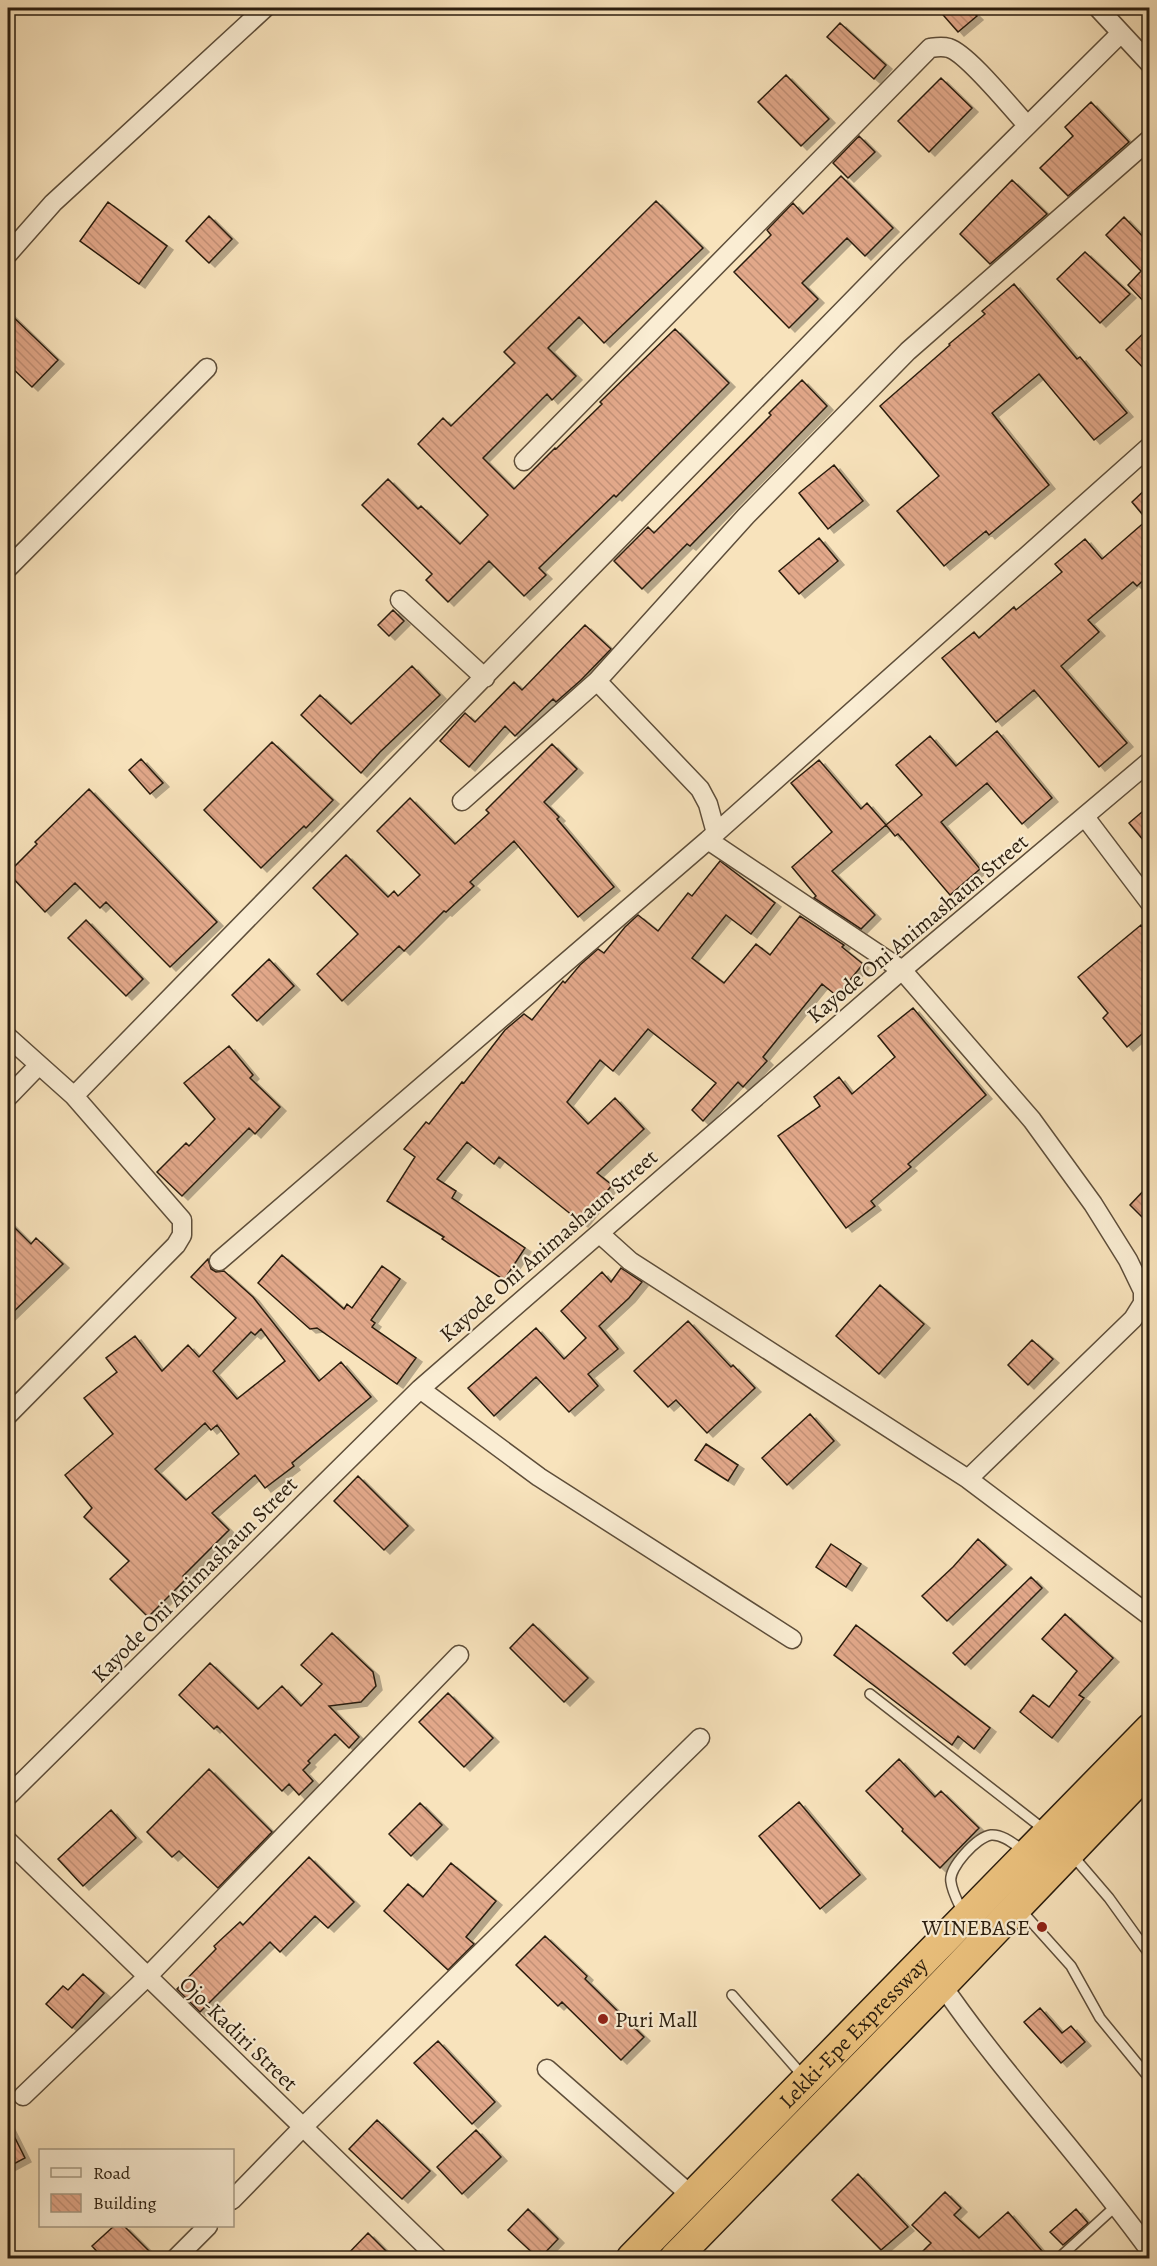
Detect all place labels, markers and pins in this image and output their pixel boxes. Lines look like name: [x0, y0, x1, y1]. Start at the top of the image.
place label: WINEBASE: [921, 1913, 1030, 1943]
marker: WINEBASE: [1035, 1920, 1049, 1934]
place label: Puri Mall: [615, 2005, 697, 2035]
marker: Puri Mall: [596, 2012, 610, 2026]

